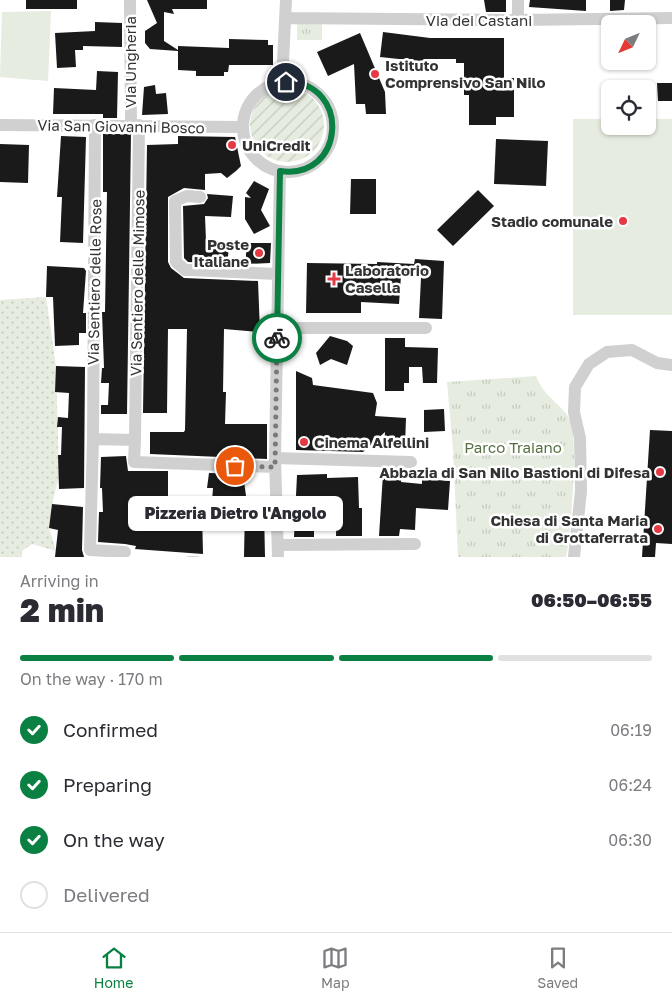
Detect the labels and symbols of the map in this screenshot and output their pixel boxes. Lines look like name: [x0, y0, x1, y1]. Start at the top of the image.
street label: Via dei Castani: [426, 11, 532, 29]
north arrow: [601, 15, 656, 70]
street label: Via Ungheria: [121, 16, 139, 108]
place label: Istituto Comprensivo San Nilo: [385, 56, 546, 91]
pin: [265, 61, 307, 103]
marker: Istituto Comprensivo San Nilo: [369, 68, 381, 80]
street label: Via San Giovanni Bosco: [37, 116, 205, 136]
place label: UniCredit: [242, 136, 311, 154]
marker: UniCredit: [226, 139, 238, 151]
street label: Via Sentiero delle Mimose: [126, 189, 148, 376]
street label: Via Sentiero delle Rose: [84, 198, 104, 365]
place label: Stadio comunale: [491, 212, 613, 230]
marker: Stadio comunale: [617, 215, 629, 227]
place label: Poste Italiane: [193, 235, 249, 270]
marker: Poste Italiane: [253, 247, 265, 259]
place label: Laboratorio Casella: [345, 261, 429, 296]
marker: Laboratorio Casella: [327, 272, 341, 286]
courier: [252, 313, 302, 363]
place label: Cinema Alfellini: [314, 433, 429, 451]
marker: Cinema Alfellini: [298, 436, 310, 448]
park label: Parco Traiano: [464, 438, 562, 456]
pin: [214, 445, 256, 487]
place label: Abbazia di San Nilo Bastioni di Difesa: [379, 463, 650, 481]
marker: Abbazia di San Nilo Bastioni di Difesa: [654, 466, 666, 478]
callout: Pizzeria Dietro l'Angolo: [128, 496, 342, 531]
place label: Chiesa di Santa Maria di Grottaferrata: [490, 511, 648, 546]
marker: Chiesa di Santa Maria di Grottaferrata: [652, 523, 664, 535]

